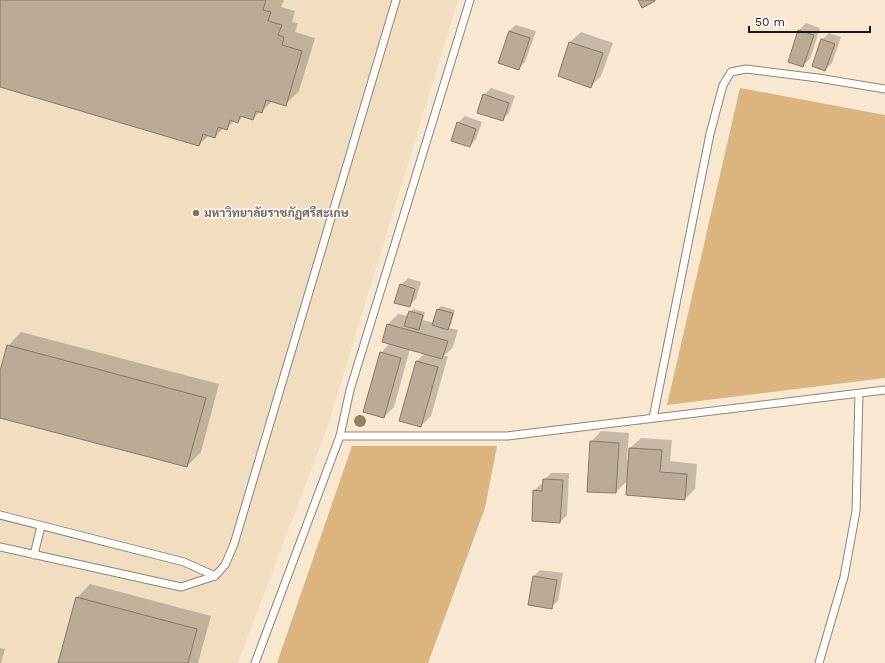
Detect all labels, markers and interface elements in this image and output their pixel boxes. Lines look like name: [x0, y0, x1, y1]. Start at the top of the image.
scale bar: [749, 8, 870, 34]
text: 50 m: [755, 15, 785, 29]
place label: มหาวิทยาลัยราชภัฏศรีสะเกษ: [204, 205, 350, 220]
marker: มหาวิทยาลัยราชภัฏศรีสะเกษ: [191, 208, 201, 218]

